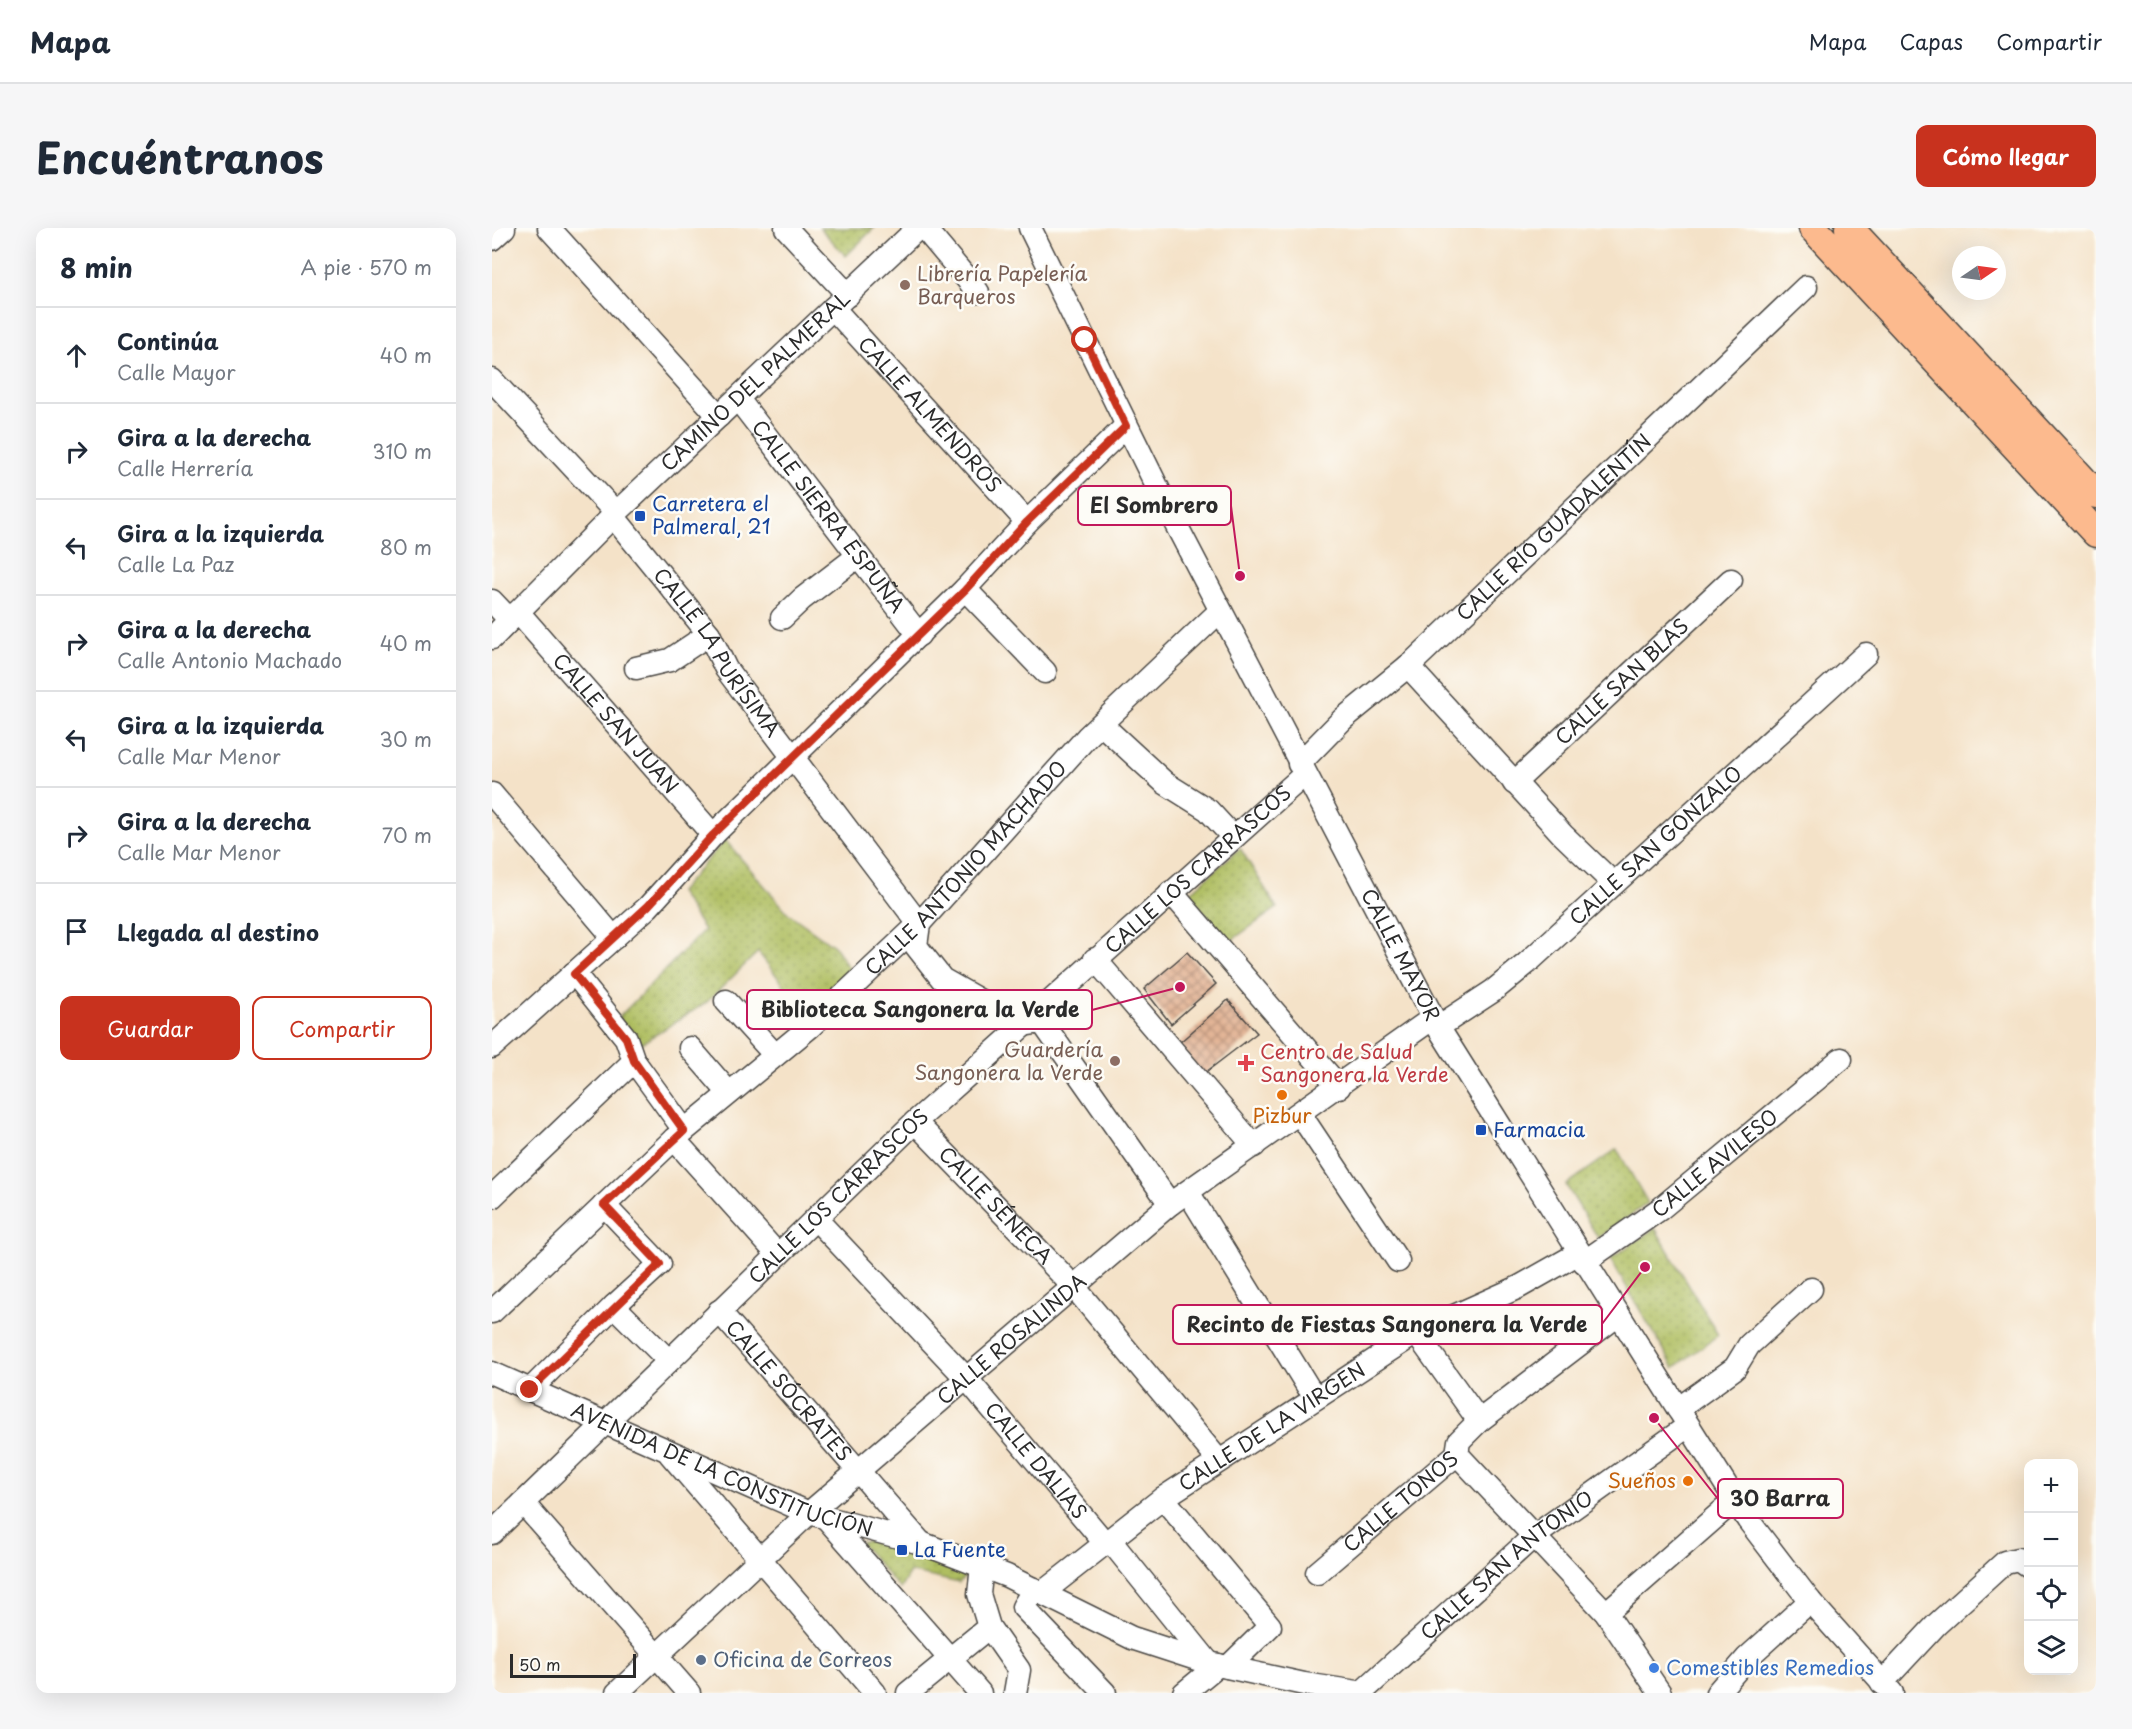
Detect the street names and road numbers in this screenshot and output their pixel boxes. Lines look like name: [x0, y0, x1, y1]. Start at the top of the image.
street label: CAMINO DEL PALMERAL: [653, 283, 856, 478]
street label: CALLE ALMENDROS: [852, 329, 1009, 499]
street label: CALLE SIERRA ESPUÑA: [745, 413, 913, 619]
street label: CALLE RÍO GUADALENTÍN: [1449, 426, 1658, 627]
street label: CALLE LA PURÍSIMA: [647, 561, 788, 743]
street label: CALLE SAN BLAS: [1548, 611, 1695, 751]
street label: CALLE SAN JUAN: [546, 646, 686, 800]
street label: CALLE ANTONIO MACHADO: [858, 753, 1073, 982]
street label: CALLE SAN GONZALO: [1562, 758, 1748, 932]
street label: CALLE LOS CARRASCOS: [1097, 777, 1297, 960]
street label: CALLE MAYOR: [1354, 883, 1448, 1026]
street label: CALLE LOS CARRASCOS: [741, 1101, 934, 1290]
street label: CALLE AVILESO: [1645, 1101, 1784, 1224]
street label: CALLE SÉNECA: [932, 1139, 1060, 1271]
street label: CALLE ROSALINDA: [930, 1266, 1092, 1411]
street label: CALLE SÓCRATES: [719, 1313, 859, 1468]
street label: CALLE DE LA VIRGEN: [1172, 1354, 1371, 1498]
street label: AVENIDA DE LA CONSTITUCIÓN: [567, 1394, 876, 1543]
street label: CALLE DALIAS: [978, 1395, 1095, 1525]
street label: CALLE TONOS: [1336, 1443, 1464, 1559]
street label: CALLE SAN ANTONIO: [1413, 1483, 1599, 1646]

